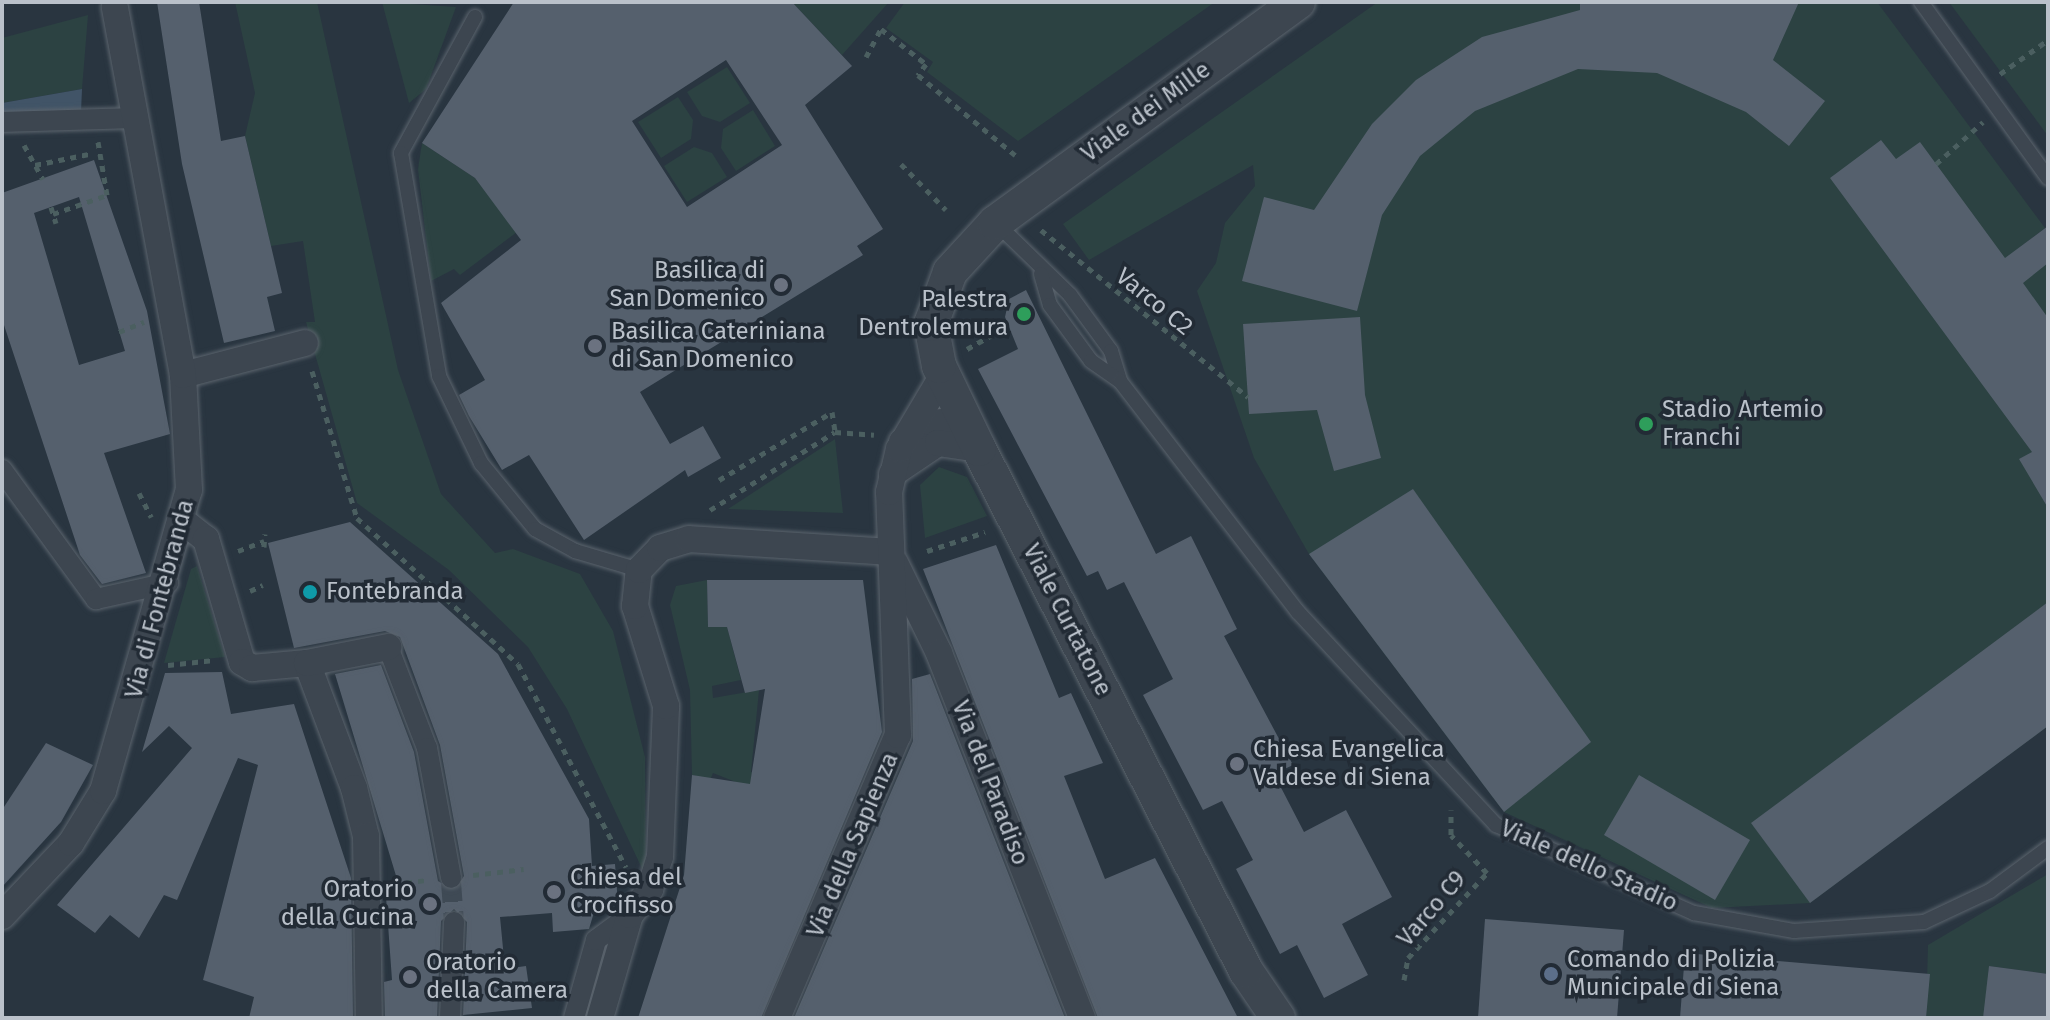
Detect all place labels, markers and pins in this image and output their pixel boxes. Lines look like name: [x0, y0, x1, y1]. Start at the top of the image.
place label: Basilica di San Domenico: [609, 257, 765, 313]
marker: Basilica di San Domenico: [772, 276, 790, 294]
place label: Palestra Dentrolemura: [858, 286, 1008, 342]
marker: Palestra Dentrolemura: [1015, 305, 1033, 323]
place label: Basilica Cateriniana di San Domenico: [611, 318, 826, 374]
marker: Basilica Cateriniana di San Domenico: [586, 337, 604, 355]
place label: Stadio Artemio Franchi: [1662, 396, 1824, 452]
marker: Stadio Artemio Franchi: [1637, 415, 1655, 433]
place label: Fontebranda: [326, 578, 464, 606]
marker: Fontebranda: [301, 583, 319, 601]
place label: Chiesa Evangelica Valdese di Siena: [1253, 736, 1445, 792]
marker: Chiesa Evangelica Valdese di Siena: [1228, 755, 1246, 773]
place label: Chiesa del Crocifisso: [570, 864, 682, 920]
place label: Oratorio della Cucina: [281, 876, 414, 932]
marker: Chiesa del Crocifisso: [545, 883, 563, 901]
marker: Oratorio della Cucina: [421, 895, 439, 913]
place label: Comando di Polizia Municipale di Siena: [1567, 946, 1779, 1002]
place label: Oratorio della Camera: [426, 949, 568, 1005]
marker: Comando di Polizia Municipale di Siena: [1542, 965, 1560, 983]
marker: Oratorio della Camera: [401, 968, 419, 986]

